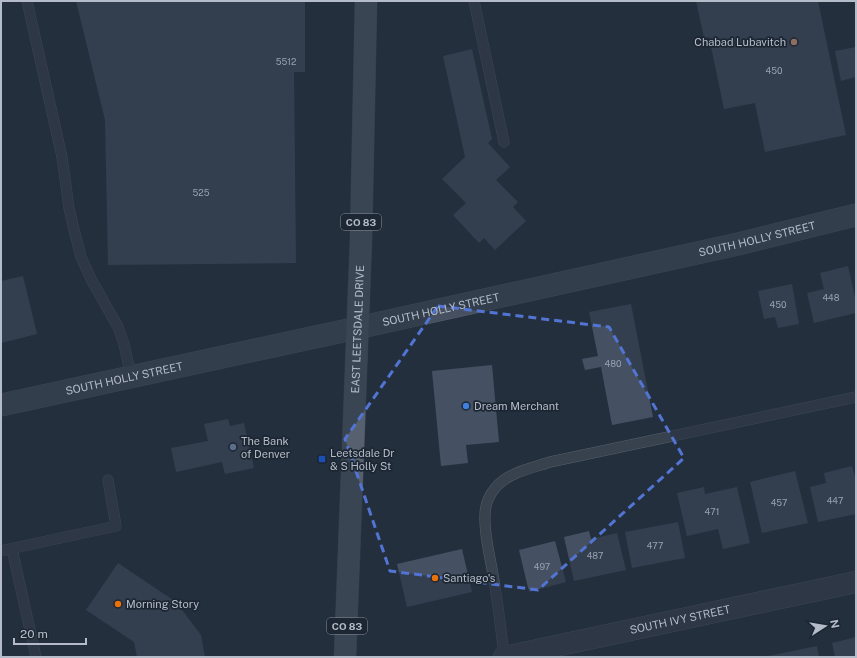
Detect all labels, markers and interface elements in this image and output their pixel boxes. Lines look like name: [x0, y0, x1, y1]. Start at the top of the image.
place label: Chabad Lubavitch: [694, 36, 786, 48]
marker: Chabad Lubavitch: [789, 37, 799, 47]
house number: 5512: [276, 56, 296, 67]
house number: 450: [766, 65, 783, 76]
house number: 525: [193, 187, 210, 198]
road number: CO 83: [341, 214, 381, 230]
street label: SOUTH HOLLY STREET: [697, 219, 817, 259]
street label: EAST LEETSDALE DRIVE: [349, 265, 366, 394]
street label: SOUTH HOLLY STREET: [381, 291, 501, 328]
house number: 448: [822, 292, 840, 303]
house number: 450: [770, 299, 787, 310]
house number: 480: [605, 358, 622, 369]
street label: SOUTH HOLLY STREET: [64, 360, 184, 397]
place label: Dream Merchant: [474, 400, 559, 412]
marker: Dream Merchant: [461, 401, 471, 411]
place label: The Bank of Denver: [241, 435, 290, 460]
marker: The Bank of Denver: [228, 442, 238, 452]
place label: Leetsdale Dr & S Holly St: [330, 447, 395, 472]
marker: Leetsdale Dr & S Holly St: [317, 454, 327, 464]
house number: 447: [827, 495, 843, 506]
house number: 457: [771, 497, 787, 508]
house number: 471: [705, 506, 719, 517]
house number: 477: [647, 540, 663, 551]
house number: 487: [587, 550, 603, 561]
house number: 497: [534, 561, 550, 572]
place label: Santiago's: [443, 572, 496, 584]
marker: Santiago's: [430, 573, 440, 583]
place label: Morning Story: [126, 598, 199, 610]
marker: Morning Story: [113, 599, 123, 609]
street label: SOUTH IVY STREET: [629, 603, 732, 636]
north arrow: [805, 606, 845, 646]
road number: CO 83: [327, 618, 367, 634]
text: N: [828, 618, 842, 629]
scale bar: [14, 620, 86, 646]
text: 20 m: [20, 627, 48, 641]

